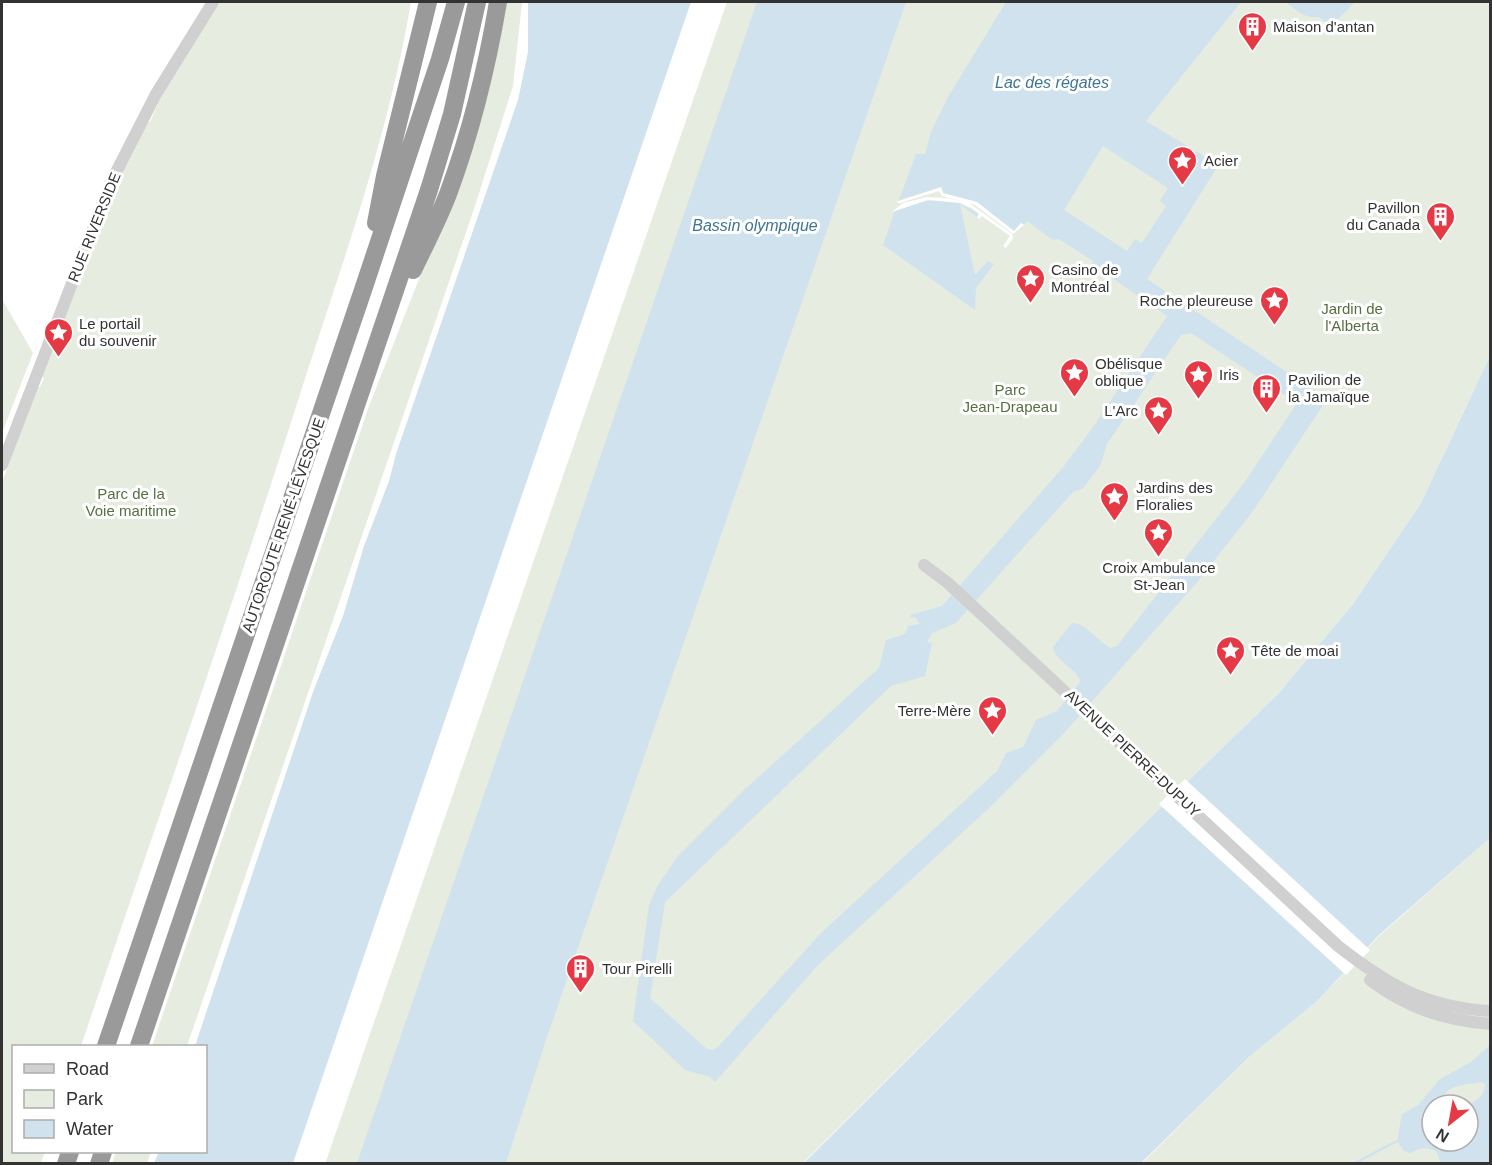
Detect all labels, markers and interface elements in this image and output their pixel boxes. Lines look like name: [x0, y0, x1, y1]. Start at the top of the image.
building icon: Maison d'antan: [1236, 10, 1268, 52]
place label: Maison d'antan: [1273, 18, 1374, 35]
water label: Lac des régates: [995, 74, 1109, 91]
place icon: Acier: [1167, 144, 1199, 186]
place label: Acier: [1204, 152, 1238, 169]
street label: RUE RIVERSIDE: [64, 170, 124, 284]
place label: Pavillon du Canada: [1347, 199, 1421, 233]
building icon: Pavillon du Canada: [1425, 200, 1457, 242]
water label: Bassin olympique: [692, 217, 818, 234]
place label: Casino de Montréal: [1051, 261, 1119, 295]
place icon: Casino de Montréal: [1014, 262, 1046, 304]
place icon: Roche pleureuse: [1258, 284, 1290, 326]
place label: Roche pleureuse: [1140, 292, 1253, 309]
park label: Jardin de l'Alberta: [1321, 300, 1383, 334]
place label: Le portail du souvenir: [79, 315, 157, 349]
place icon: Le portail du souvenir: [42, 316, 74, 358]
place label: Obélisque oblique: [1095, 355, 1163, 389]
place icon: Obélisque oblique: [1058, 356, 1090, 398]
place icon: Iris: [1182, 358, 1214, 400]
place label: Iris: [1219, 366, 1239, 383]
place label: Pavilion de la Jamaïque: [1288, 371, 1370, 405]
building icon: Pavilion de la Jamaïque: [1251, 372, 1283, 414]
park label: Parc Jean-Drapeau: [962, 381, 1058, 415]
place icon: L'Arc: [1143, 394, 1175, 436]
place label: L'Arc: [1104, 402, 1138, 419]
street label: AUTOROUTE RENÉ-LÉVESQUE: [238, 416, 328, 634]
place label: Jardins des Floralies: [1136, 479, 1213, 513]
place icon: Jardins des Floralies: [1099, 480, 1131, 522]
park label: Parc de la Voie maritime: [86, 485, 176, 519]
place icon: Croix Ambulance St-Jean: [1143, 516, 1175, 558]
place label: Croix Ambulance St-Jean: [1102, 559, 1216, 593]
place icon: Tête de moai: [1214, 634, 1246, 676]
place label: Tête de moai: [1251, 642, 1339, 659]
street label: AVENUE PIERRE-DUPUY: [1062, 686, 1204, 820]
place icon: Terre-Mère: [976, 694, 1008, 736]
place label: Terre-Mère: [898, 702, 971, 719]
building icon: Tour Pirelli: [565, 952, 597, 994]
place label: Tour Pirelli: [602, 960, 672, 977]
legend: [12, 1045, 207, 1153]
text: Road: [66, 1059, 109, 1079]
text: Park: [66, 1089, 104, 1109]
north arrow: [1420, 1093, 1480, 1153]
text: Water: [66, 1119, 113, 1139]
text: N: [1433, 1125, 1452, 1146]

